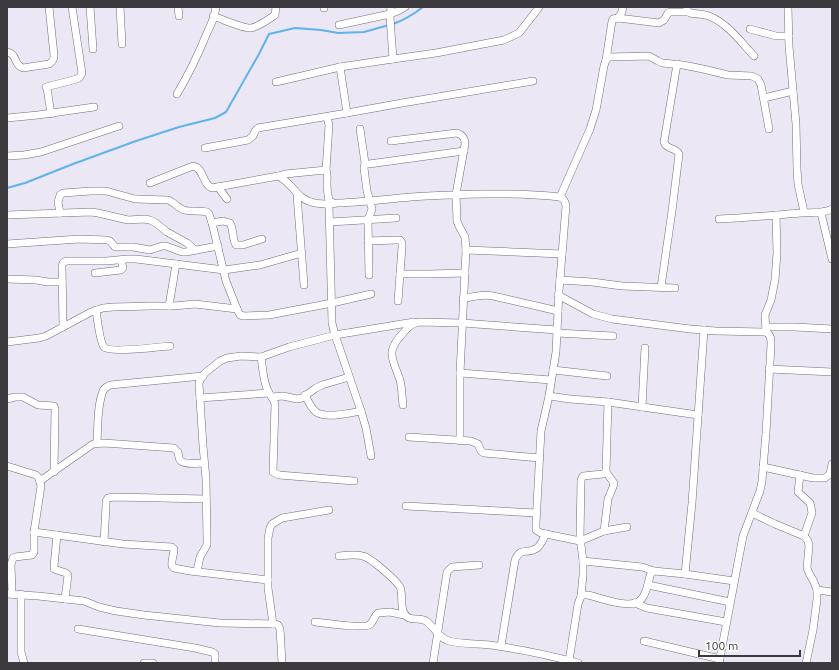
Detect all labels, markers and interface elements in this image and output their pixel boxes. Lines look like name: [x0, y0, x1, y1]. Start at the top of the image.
scale bar: [699, 632, 800, 658]
text: 100 m: [705, 639, 738, 652]

